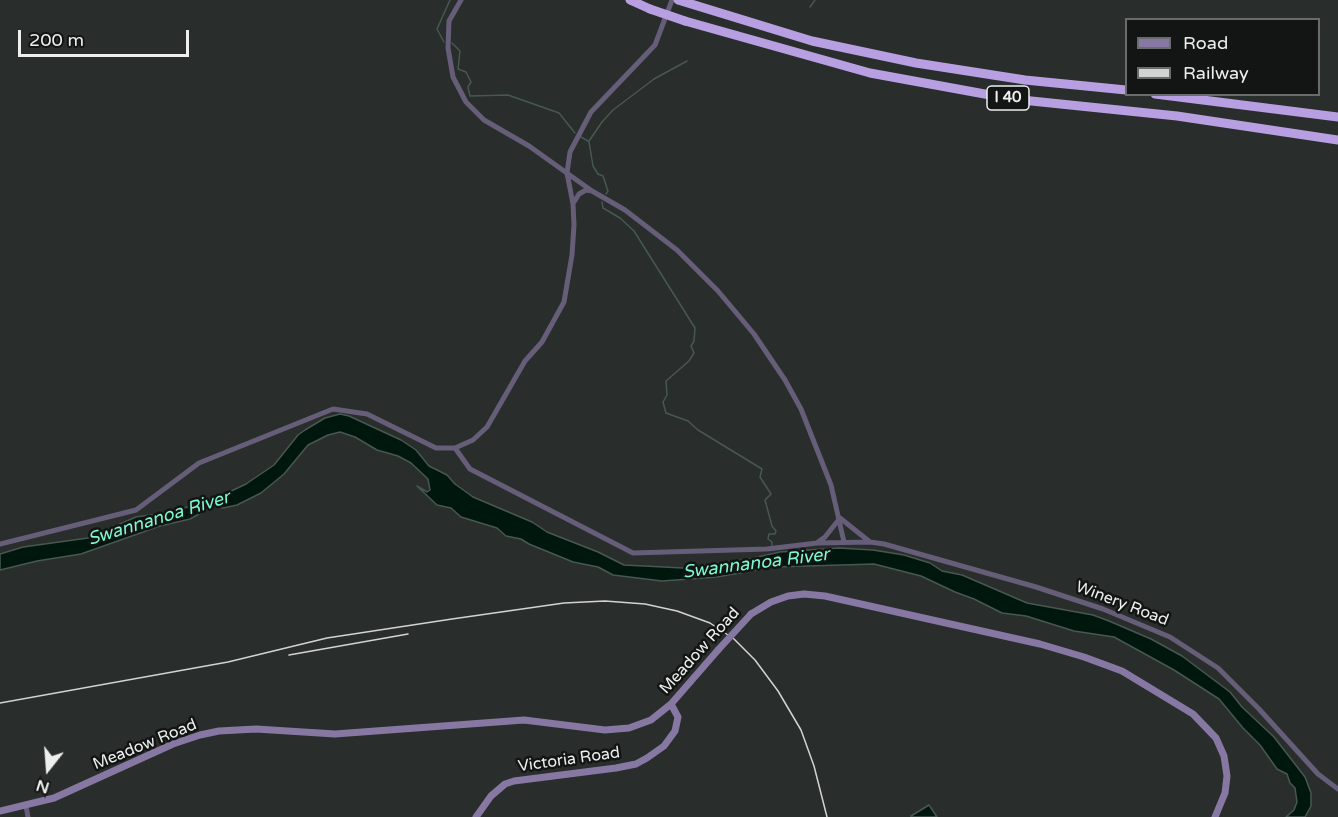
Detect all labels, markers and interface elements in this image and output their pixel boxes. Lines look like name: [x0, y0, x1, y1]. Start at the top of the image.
scale bar: [21, 18, 192, 56]
legend: [1125, 18, 1320, 96]
text: 200 m: [29, 29, 84, 51]
text: Road: [1183, 32, 1228, 54]
text: Railway: [1183, 62, 1249, 84]
road number: I 40: [987, 86, 1029, 110]
water label: Swannanoa River: [85, 487, 233, 551]
water label: Swannanoa River: [682, 544, 830, 584]
street label: Winery Road: [1073, 577, 1171, 631]
street label: Meadow Road: [656, 604, 744, 698]
street label: Meadow Road: [90, 715, 200, 775]
north arrow: [18, 739, 78, 799]
street label: Victoria Road: [517, 743, 621, 777]
text: N: [34, 775, 52, 798]

